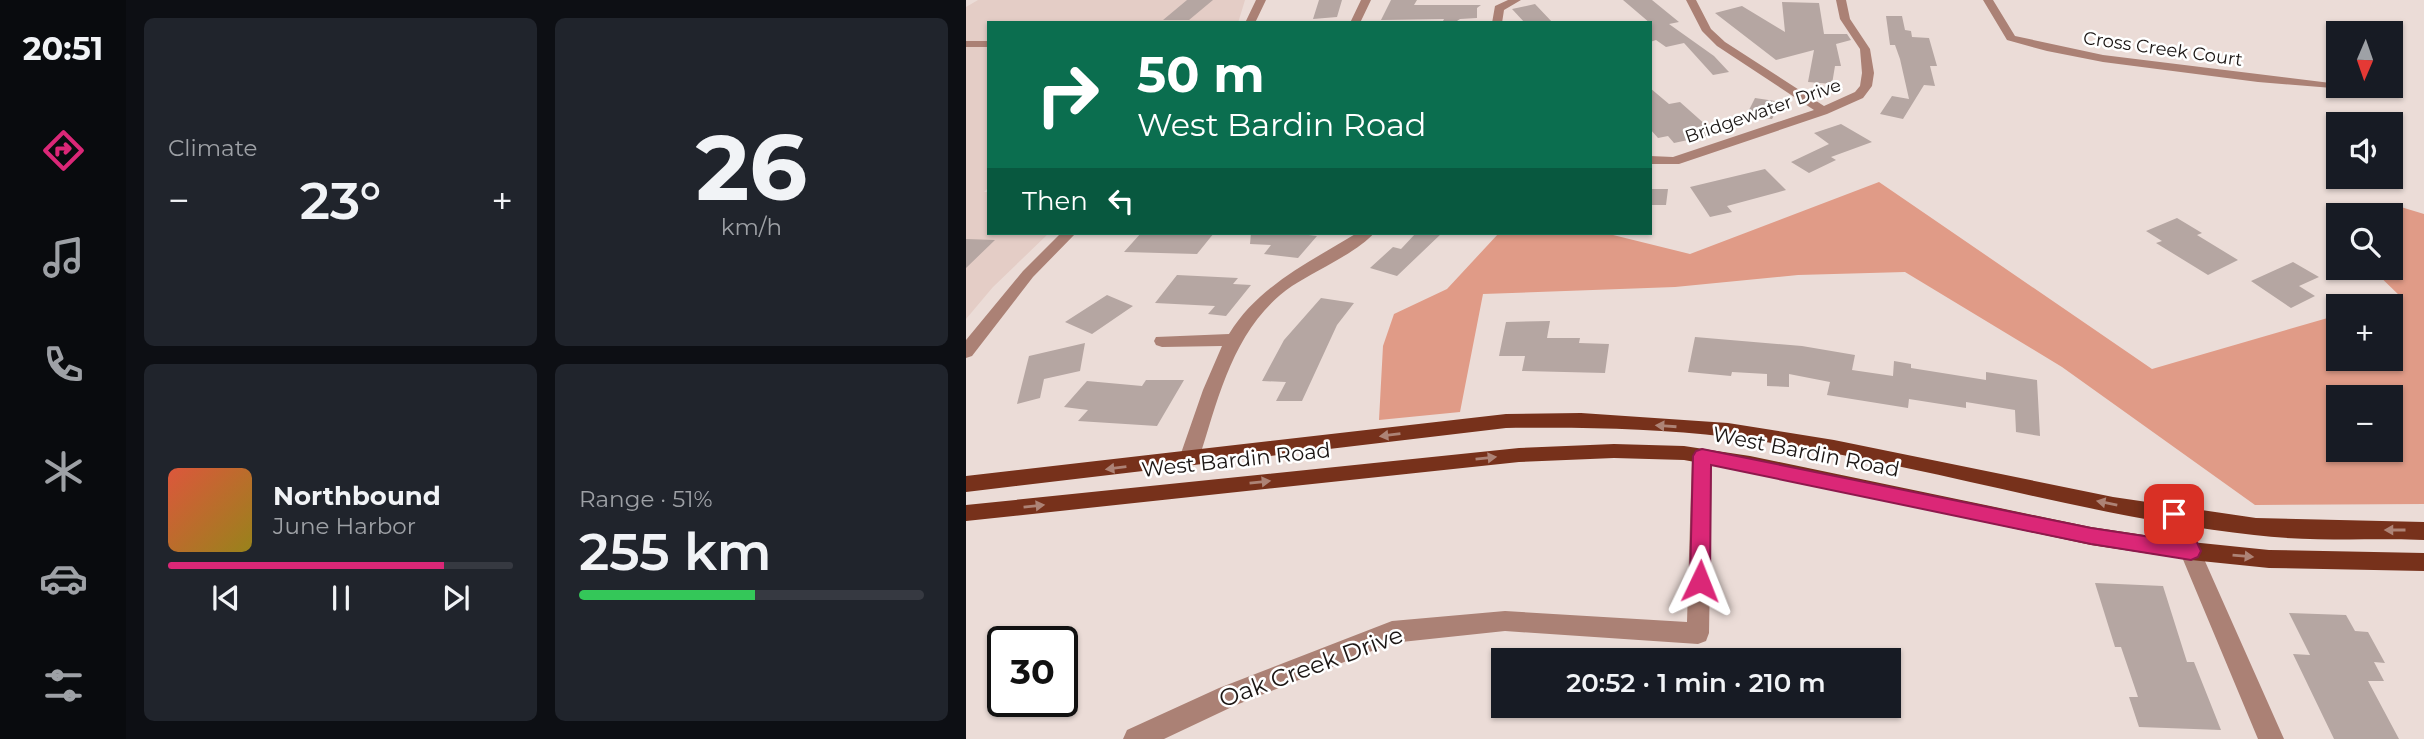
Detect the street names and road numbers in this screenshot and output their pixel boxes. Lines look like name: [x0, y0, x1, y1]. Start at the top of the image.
street label: Cross Creek Court: [2082, 27, 2244, 71]
street label: Bridgewater Drive: [1682, 74, 1844, 148]
street label: West Bardin Road: [1710, 421, 1902, 482]
street label: West Bardin Road: [1140, 437, 1332, 482]
street label: Oak Creek Drive: [1215, 620, 1407, 713]

